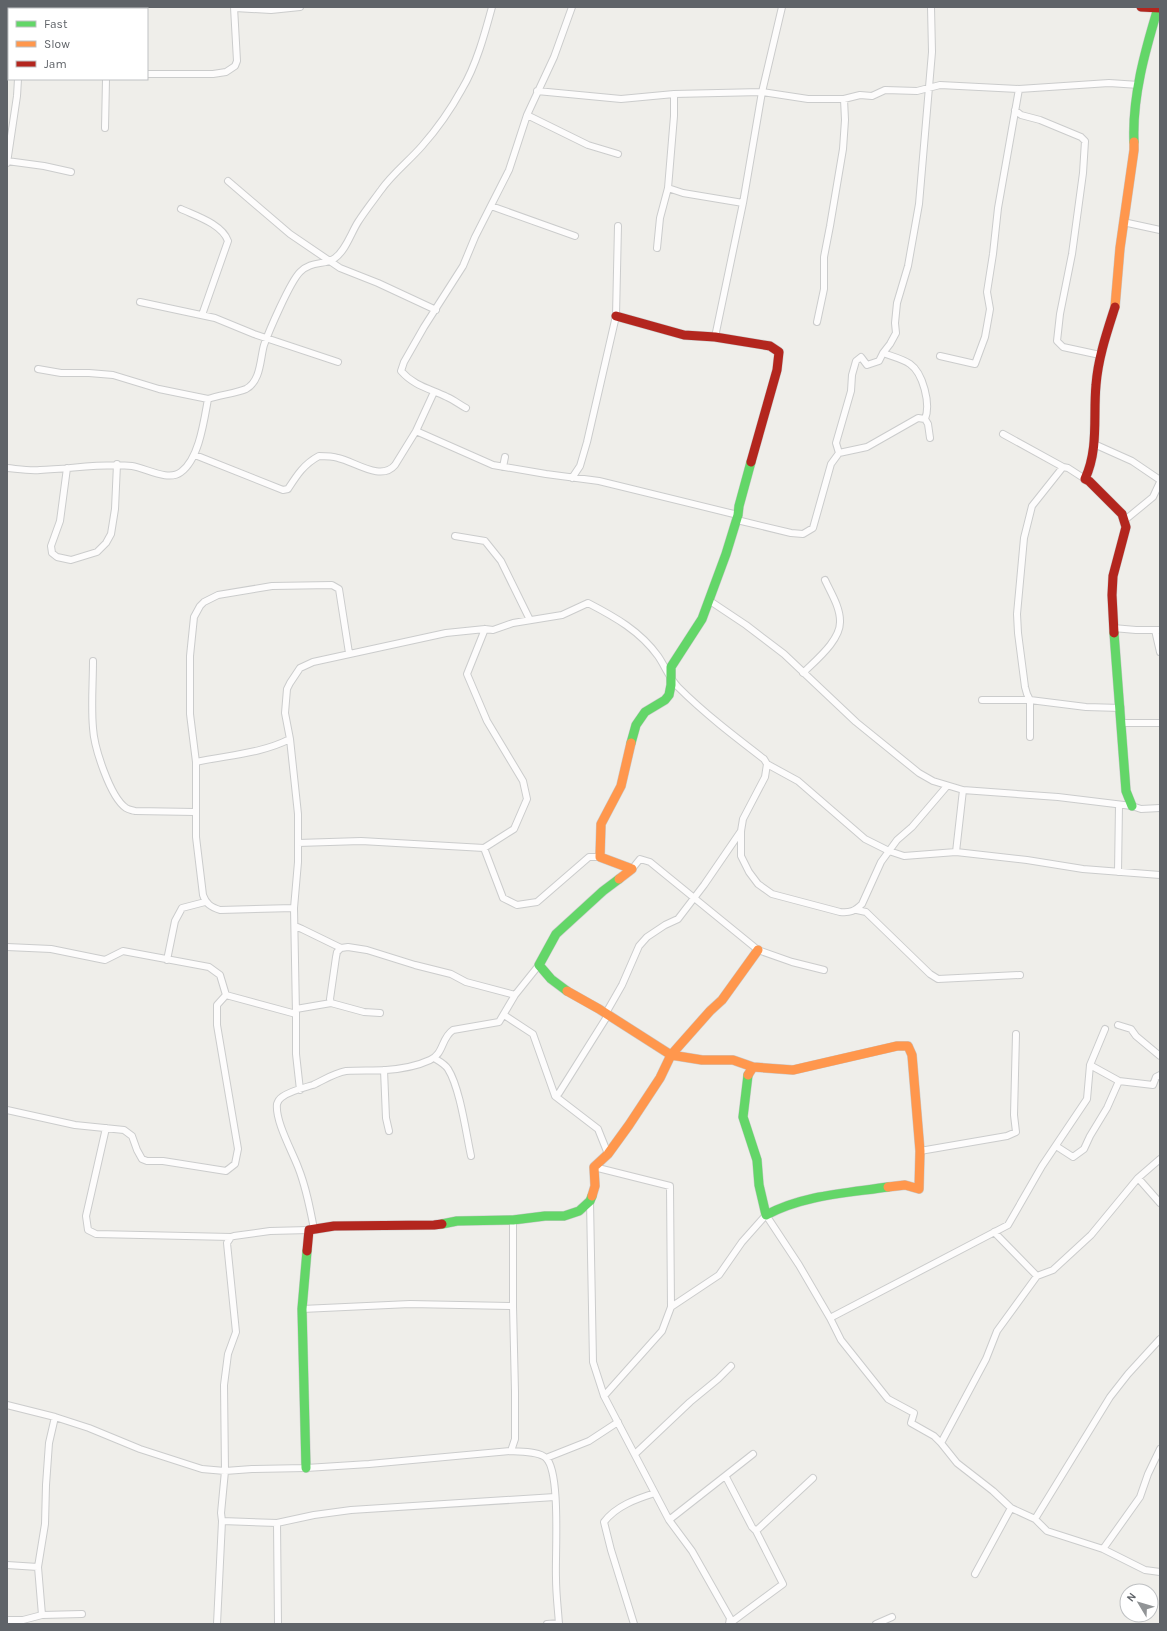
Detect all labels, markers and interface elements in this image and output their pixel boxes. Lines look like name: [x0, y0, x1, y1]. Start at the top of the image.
legend: [8, 8, 148, 80]
text: Fast: [44, 17, 68, 31]
text: Slow: [44, 37, 70, 51]
text: Jam: [44, 57, 67, 71]
north arrow: [1119, 1583, 1159, 1623]
text: N: [1124, 1590, 1139, 1604]

